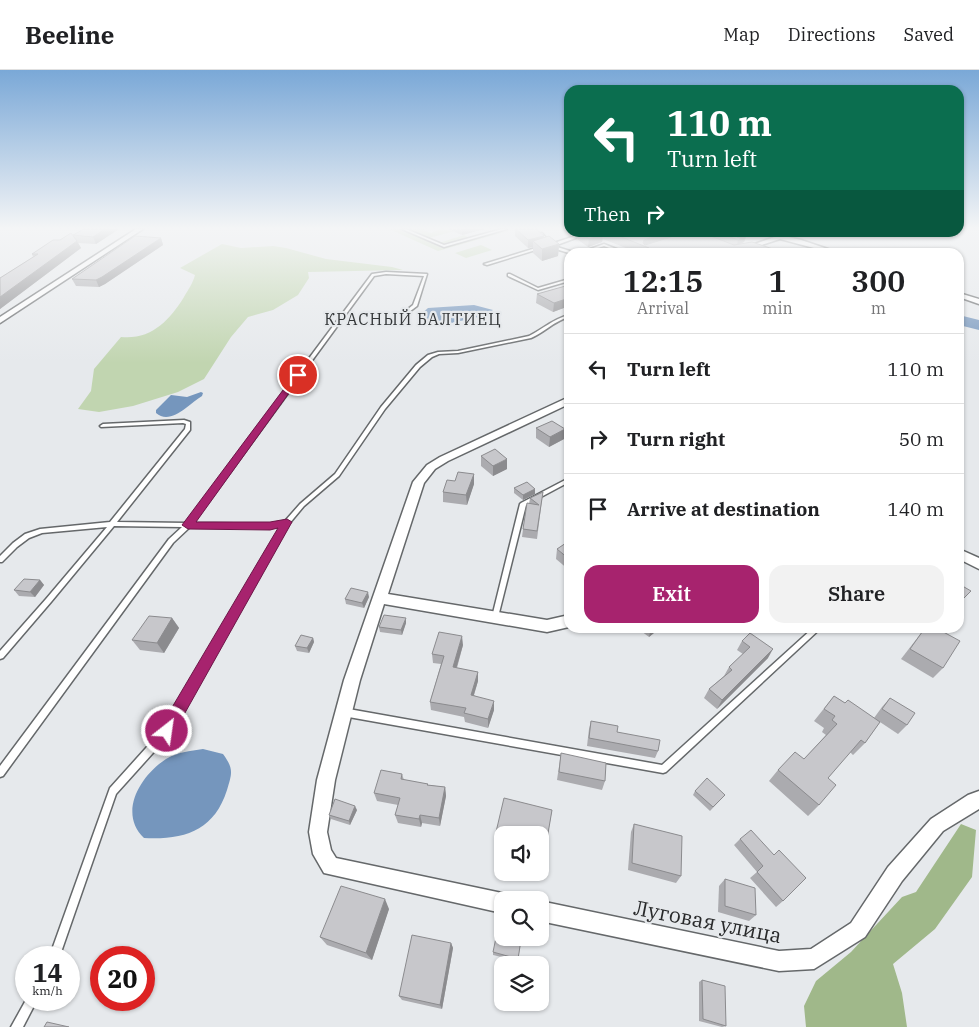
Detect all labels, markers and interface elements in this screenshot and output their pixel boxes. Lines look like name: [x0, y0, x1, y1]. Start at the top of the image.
text: Beeline: [25, 19, 114, 51]
text: Map: [723, 23, 760, 46]
text: Directions: [788, 23, 876, 46]
text: Saved: [904, 23, 954, 46]
text: 110 m: [667, 100, 772, 146]
icon: left: [584, 105, 649, 170]
text: Turn left: [667, 144, 757, 173]
icon: right: [641, 200, 669, 228]
text: Then: [584, 202, 631, 226]
text: 12:15: [623, 261, 704, 300]
text: 1: [768, 261, 786, 300]
text: 300: [851, 261, 905, 300]
text: Arrival: [637, 298, 689, 318]
text: min: [762, 298, 793, 318]
text: m: [871, 298, 886, 318]
district label: КРАСНЫЙ БАЛТИЕЦ: [324, 309, 502, 329]
pin: [277, 354, 319, 396]
icon: left: [584, 355, 612, 383]
text: Turn left: [627, 357, 710, 381]
text: 110 m: [887, 357, 944, 381]
icon: arrive: [284, 361, 312, 389]
icon: right: [584, 425, 612, 453]
text: Turn right: [627, 427, 725, 451]
text: 50 m: [899, 427, 944, 451]
icon: arrive: [584, 495, 612, 523]
text: Arrive at destination: [627, 497, 820, 521]
text: 140 m: [887, 497, 944, 521]
button: Exit: [584, 565, 759, 623]
button: Share: [769, 565, 944, 623]
position arrow: [140, 704, 192, 756]
map controls: [494, 826, 549, 1011]
button: sound: [494, 826, 549, 881]
button: search: [494, 891, 549, 946]
street label: Луговая улица: [632, 893, 784, 949]
speed limit sign: 20: [90, 946, 155, 1011]
text: 14: [32, 956, 63, 989]
button: layers: [494, 956, 549, 1011]
text: km/h: [32, 983, 63, 998]

